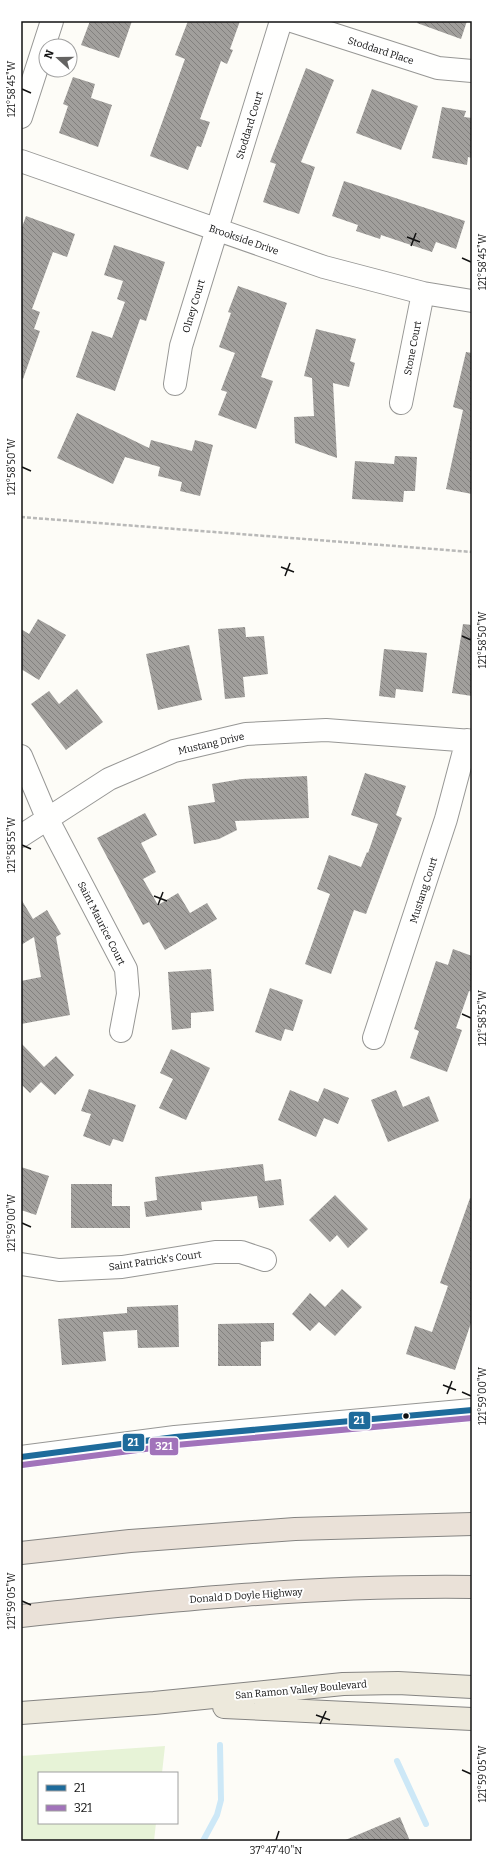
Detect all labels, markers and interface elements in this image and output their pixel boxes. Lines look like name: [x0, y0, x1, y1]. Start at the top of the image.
street label: Stoddard Place: [346, 35, 415, 67]
north arrow: [38, 38, 78, 78]
text: N: [42, 48, 57, 61]
text: 121°58'45"W: [6, 60, 18, 117]
street label: Stoddard Court: [234, 89, 266, 161]
street label: Brookside Drive: [207, 222, 280, 258]
text: 121°58'45"W: [477, 233, 489, 290]
street label: Olney Court: [180, 278, 208, 334]
street label: Stone Court: [402, 320, 424, 376]
text: 121°58'50"W: [6, 438, 18, 495]
text: 121°58'50"W: [477, 611, 489, 668]
street label: Mustang Drive: [177, 731, 245, 757]
text: 121°58'55"W: [6, 816, 18, 873]
street label: Mustang Court: [408, 855, 440, 925]
street label: Saint Maurice Court: [75, 880, 128, 968]
text: 121°58'55"W: [477, 989, 489, 1046]
text: 121°59'00"W: [6, 1193, 18, 1252]
street label: Saint Patrick's Court: [108, 1248, 203, 1273]
text: 121°59'00"W: [477, 1366, 489, 1425]
line badge: 21: [348, 1411, 371, 1430]
unlabelled marker: [401, 1411, 411, 1421]
text: 21: [354, 1414, 365, 1427]
line badge: 21: [122, 1433, 145, 1452]
text: 21: [128, 1436, 139, 1449]
line badge: 321: [149, 1437, 179, 1456]
text: 321: [155, 1440, 173, 1453]
text: 121°59'05"W: [6, 1572, 18, 1629]
street label: Donald D Doyle Highway: [189, 1586, 304, 1606]
street label: San Ramon Valley Boulevard: [235, 1678, 367, 1702]
text: 121°59'05"W: [477, 1745, 489, 1802]
legend: [38, 1772, 178, 1824]
text: 21: [74, 1781, 86, 1795]
text: 321: [74, 1801, 92, 1815]
text: 37°47'40"N: [250, 1845, 302, 1857]

